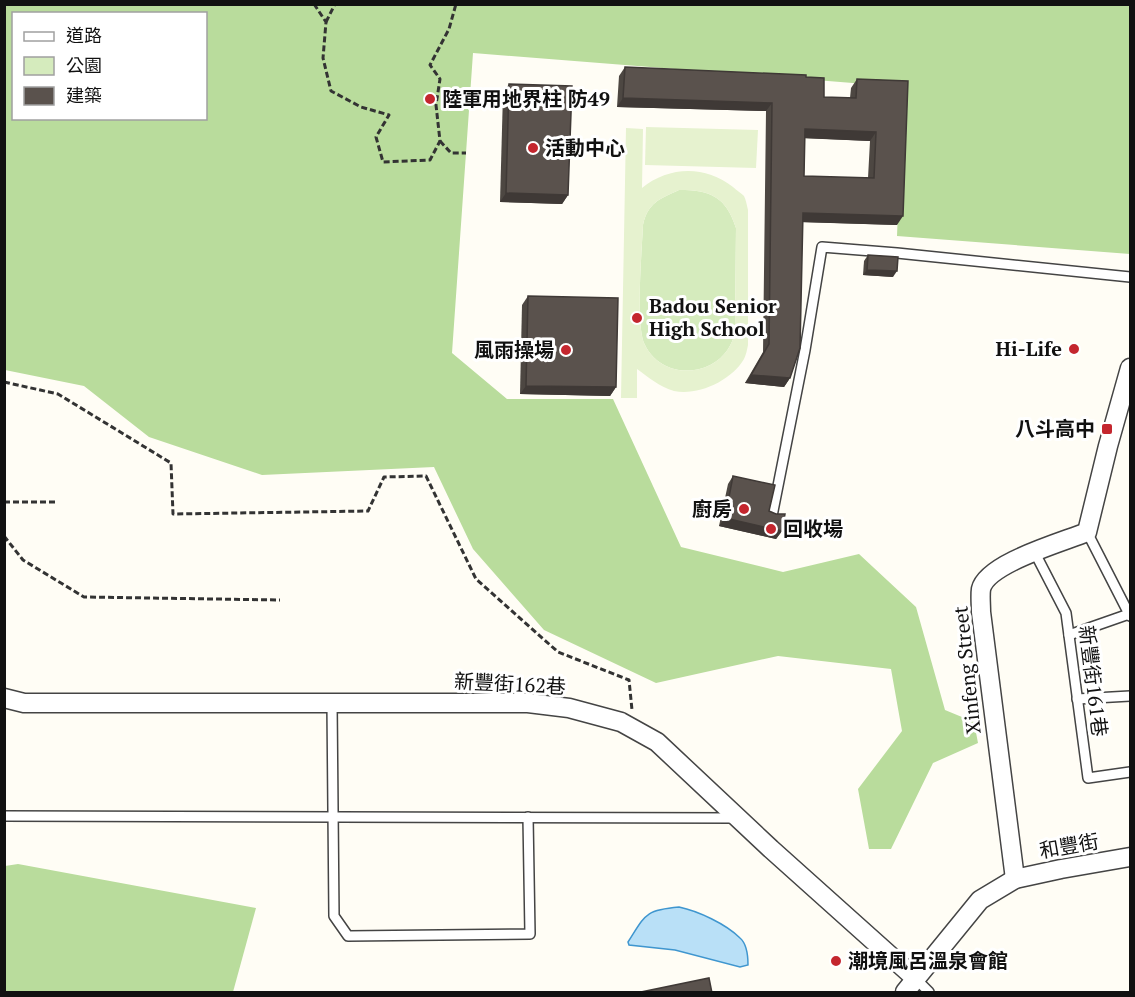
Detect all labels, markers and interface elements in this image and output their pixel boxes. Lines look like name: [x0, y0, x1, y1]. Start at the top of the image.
legend: [12, 12, 207, 120]
text: 道路: [66, 23, 102, 47]
text: 公園: [66, 53, 102, 77]
text: 建築: [66, 83, 102, 107]
place label: 陸軍用地界柱 防49: [442, 85, 610, 112]
marker: 陸軍用地界柱 防49: [423, 92, 437, 106]
place label: 活動中心: [545, 134, 625, 161]
marker: 活動中心: [526, 141, 540, 155]
place label: Badou Senior High School: [649, 292, 777, 342]
marker: Badou Senior High School: [630, 311, 644, 325]
place label: Hi-Life: [996, 335, 1062, 362]
place label: 風雨操場: [474, 336, 554, 363]
marker: Hi-Life: [1067, 342, 1081, 356]
marker: 風雨操場: [559, 343, 573, 357]
place label: 八斗高中: [1015, 415, 1095, 442]
marker: 八斗高中: [1100, 422, 1114, 436]
place label: 廚房: [692, 495, 732, 522]
marker: 廚房: [737, 502, 751, 516]
place label: 回收場: [783, 515, 843, 542]
marker: 回收場: [764, 522, 778, 536]
street label: Xinfeng Street: [946, 604, 987, 735]
street label: 新豐街161巷: [1073, 624, 1114, 738]
street label: 新豐街162巷: [453, 667, 567, 700]
street label: 和豐街: [1037, 827, 1101, 864]
place label: 潮境風呂溫泉會館: [848, 947, 1008, 974]
marker: 潮境風呂溫泉會館: [829, 954, 843, 968]

